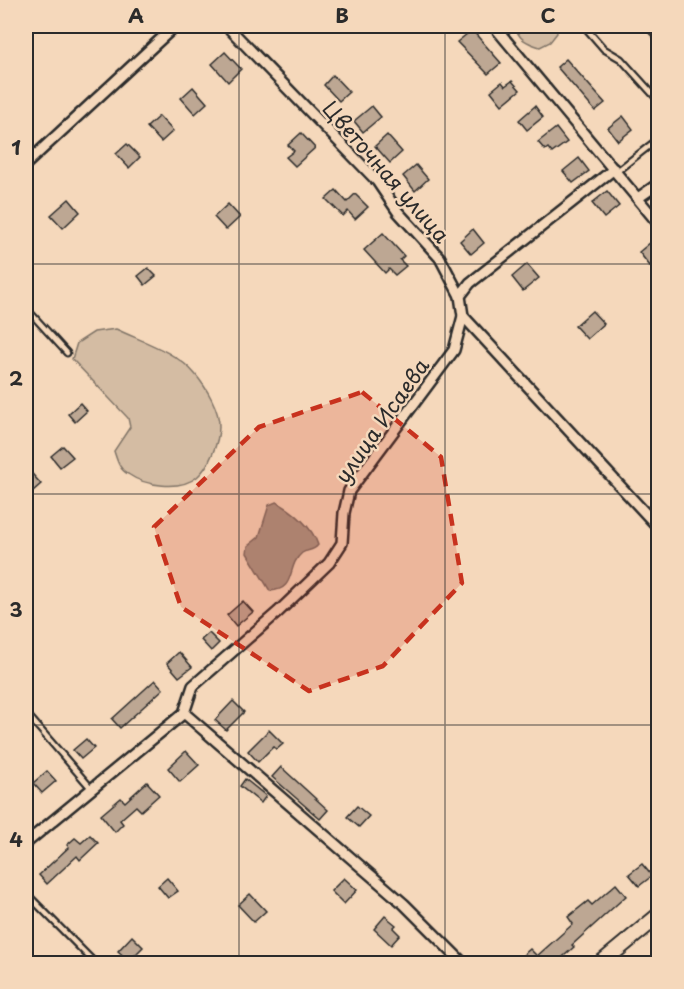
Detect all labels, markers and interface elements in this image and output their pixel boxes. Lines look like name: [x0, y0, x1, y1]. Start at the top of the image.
text: A: [128, 0, 144, 30]
text: B: [335, 0, 349, 30]
text: C: [540, 0, 556, 30]
street label: Цветочная улица: [316, 93, 458, 250]
text: 1: [11, 132, 21, 162]
street label: улица Исаева: [326, 351, 436, 489]
text: 2: [9, 363, 23, 393]
text: 3: [9, 594, 23, 624]
text: 4: [9, 824, 23, 854]

